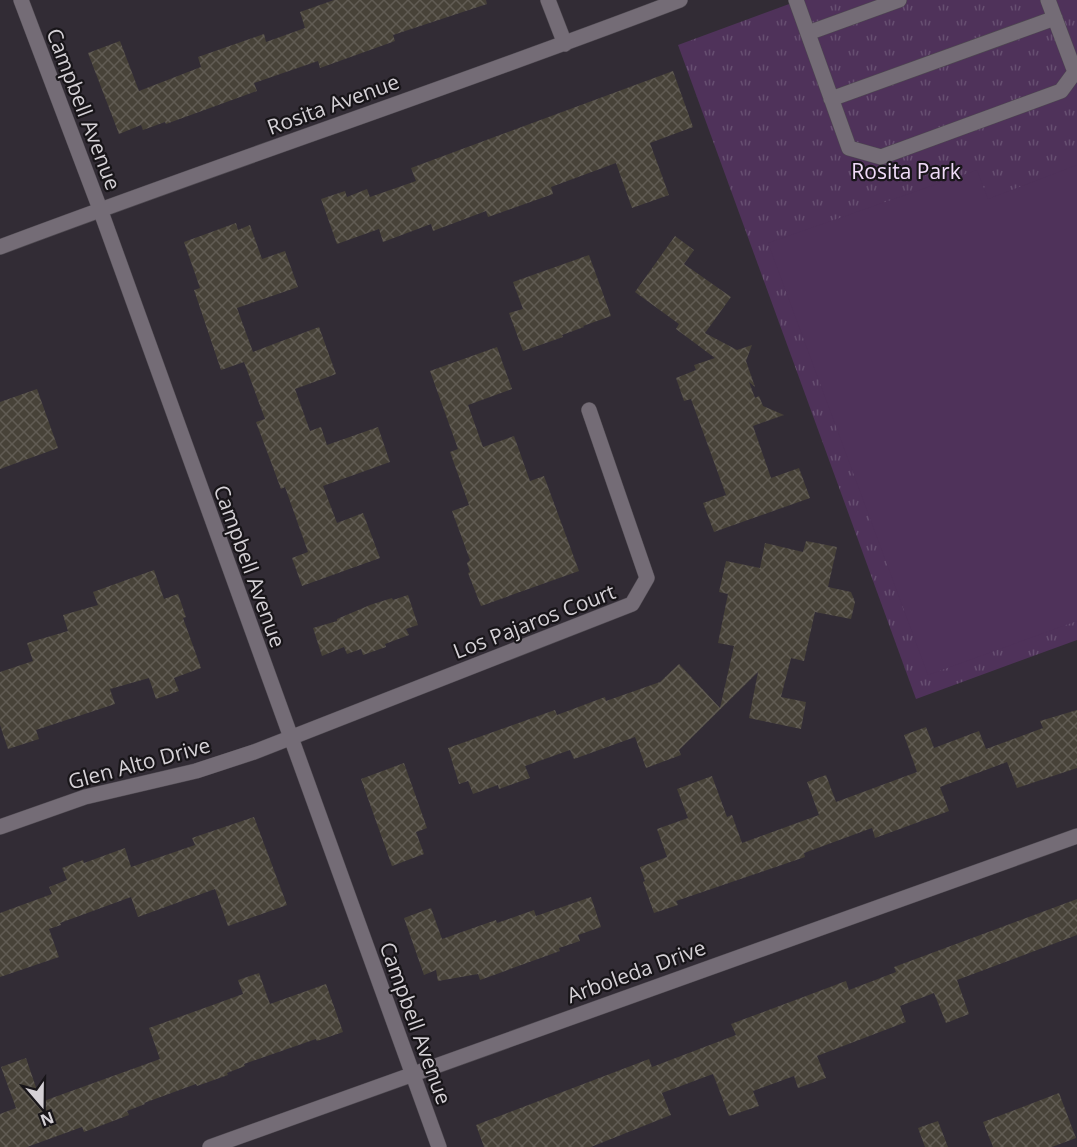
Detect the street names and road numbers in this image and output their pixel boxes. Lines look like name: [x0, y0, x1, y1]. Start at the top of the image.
street label: Campbell Avenue: [40, 24, 128, 194]
street label: Rosita Avenue: [263, 67, 403, 141]
street label: Campbell Avenue: [208, 481, 292, 651]
street label: Los Pajaros Court: [449, 577, 619, 665]
street label: Glen Alto Drive: [65, 731, 213, 795]
street label: Arboleda Drive: [563, 933, 709, 1009]
street label: Campbell Avenue: [374, 938, 458, 1108]

